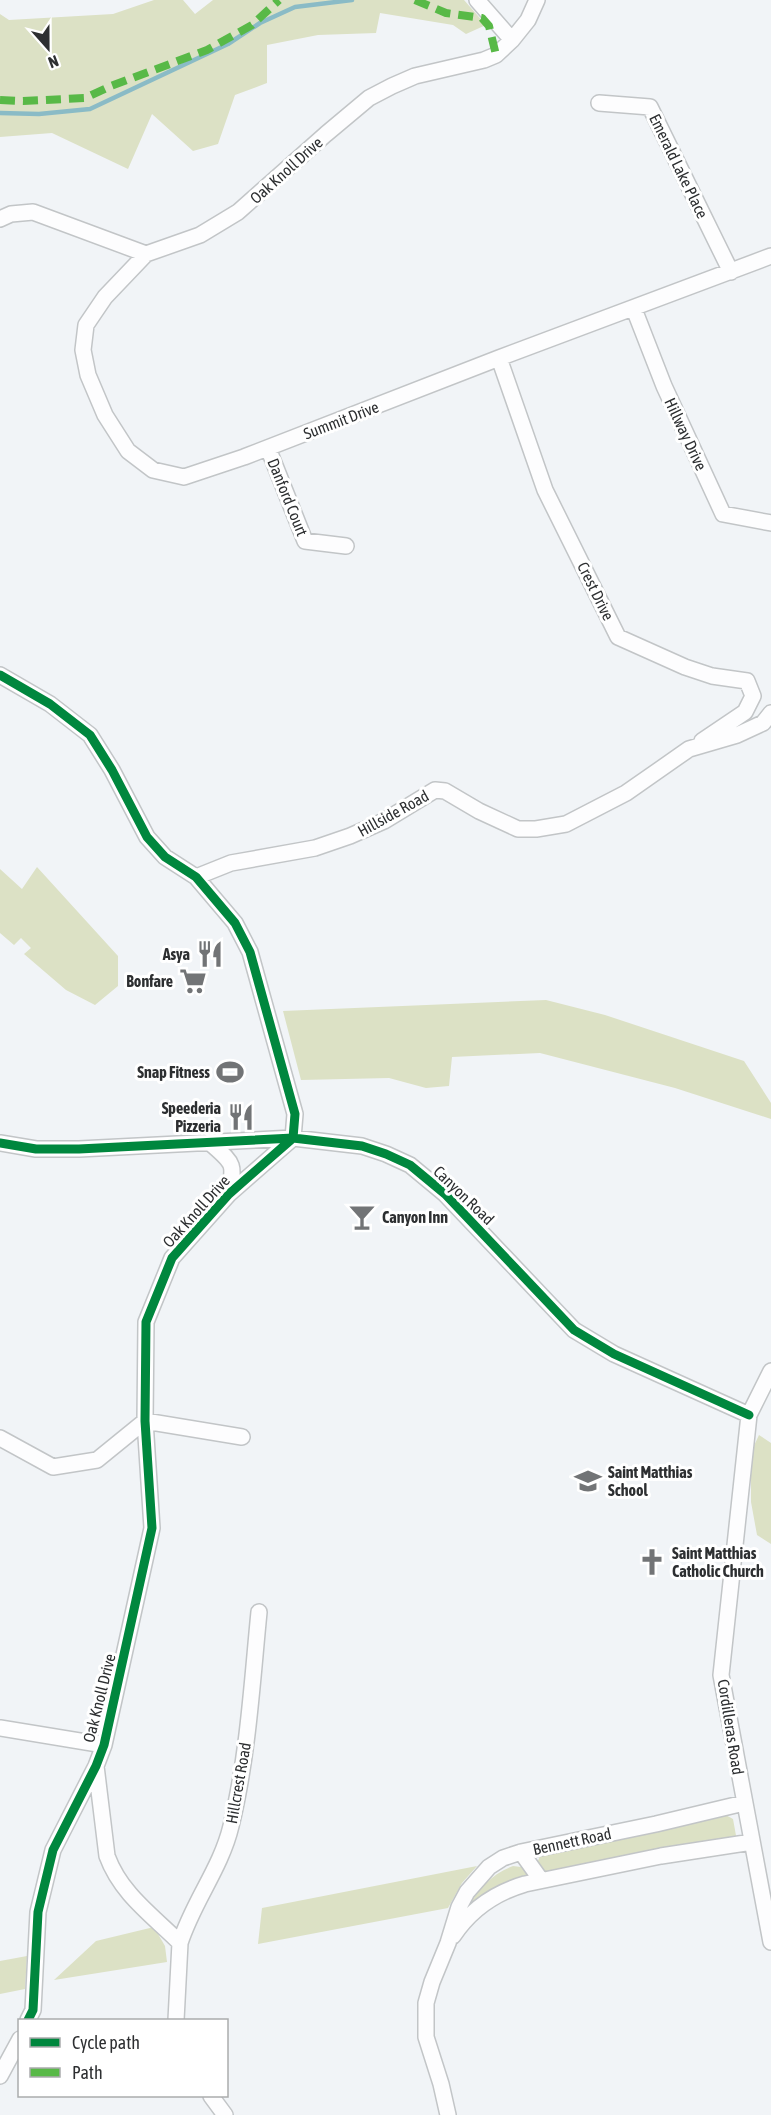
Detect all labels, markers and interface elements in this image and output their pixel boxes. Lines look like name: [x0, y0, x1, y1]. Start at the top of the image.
north arrow: [18, 18, 78, 78]
text: N: [46, 52, 61, 72]
street label: Emerald Lake Place: [646, 111, 712, 221]
street label: Oak Knoll Drive: [246, 133, 326, 207]
street label: Hillway Drive: [660, 395, 711, 474]
street label: Summit Drive: [301, 397, 381, 443]
street label: Danford Court: [264, 456, 312, 539]
street label: Crest Drive: [574, 559, 618, 623]
street label: Hillside Road: [354, 786, 432, 840]
restaurant icon: Asya: [195, 939, 225, 969]
place label: Asya: [162, 945, 190, 963]
supermarket icon: Bonfare: [178, 966, 208, 996]
place label: Bonfare: [126, 972, 173, 990]
sports icon: Snap Fitness: [215, 1057, 245, 1087]
place label: Snap Fitness: [137, 1063, 210, 1081]
place label: Speederia Pizzeria: [162, 1099, 221, 1135]
restaurant icon: Speederia Pizzeria: [226, 1102, 256, 1132]
street label: Canyon Road: [429, 1162, 498, 1229]
street label: Oak Knoll Drive: [159, 1171, 233, 1251]
bar icon: Canyon Inn: [347, 1202, 377, 1232]
place label: Canyon Inn: [382, 1208, 448, 1226]
place label: Saint Matthias School: [608, 1463, 693, 1499]
school or university icon: Saint Matthias School: [573, 1466, 603, 1496]
place label: Saint Matthias Catholic Church: [672, 1544, 764, 1580]
church icon: Saint Matthias Catholic Church: [637, 1547, 667, 1577]
street label: Oak Knoll Drive: [79, 1652, 119, 1744]
street label: Cordilleras Road: [715, 1678, 747, 1776]
street label: Hillcrest Road: [222, 1741, 254, 1825]
street label: Bennett Road: [531, 1824, 613, 1858]
legend: [18, 2019, 228, 2097]
text: Cycle path: [72, 2032, 140, 2053]
text: Path: [72, 2062, 103, 2083]

